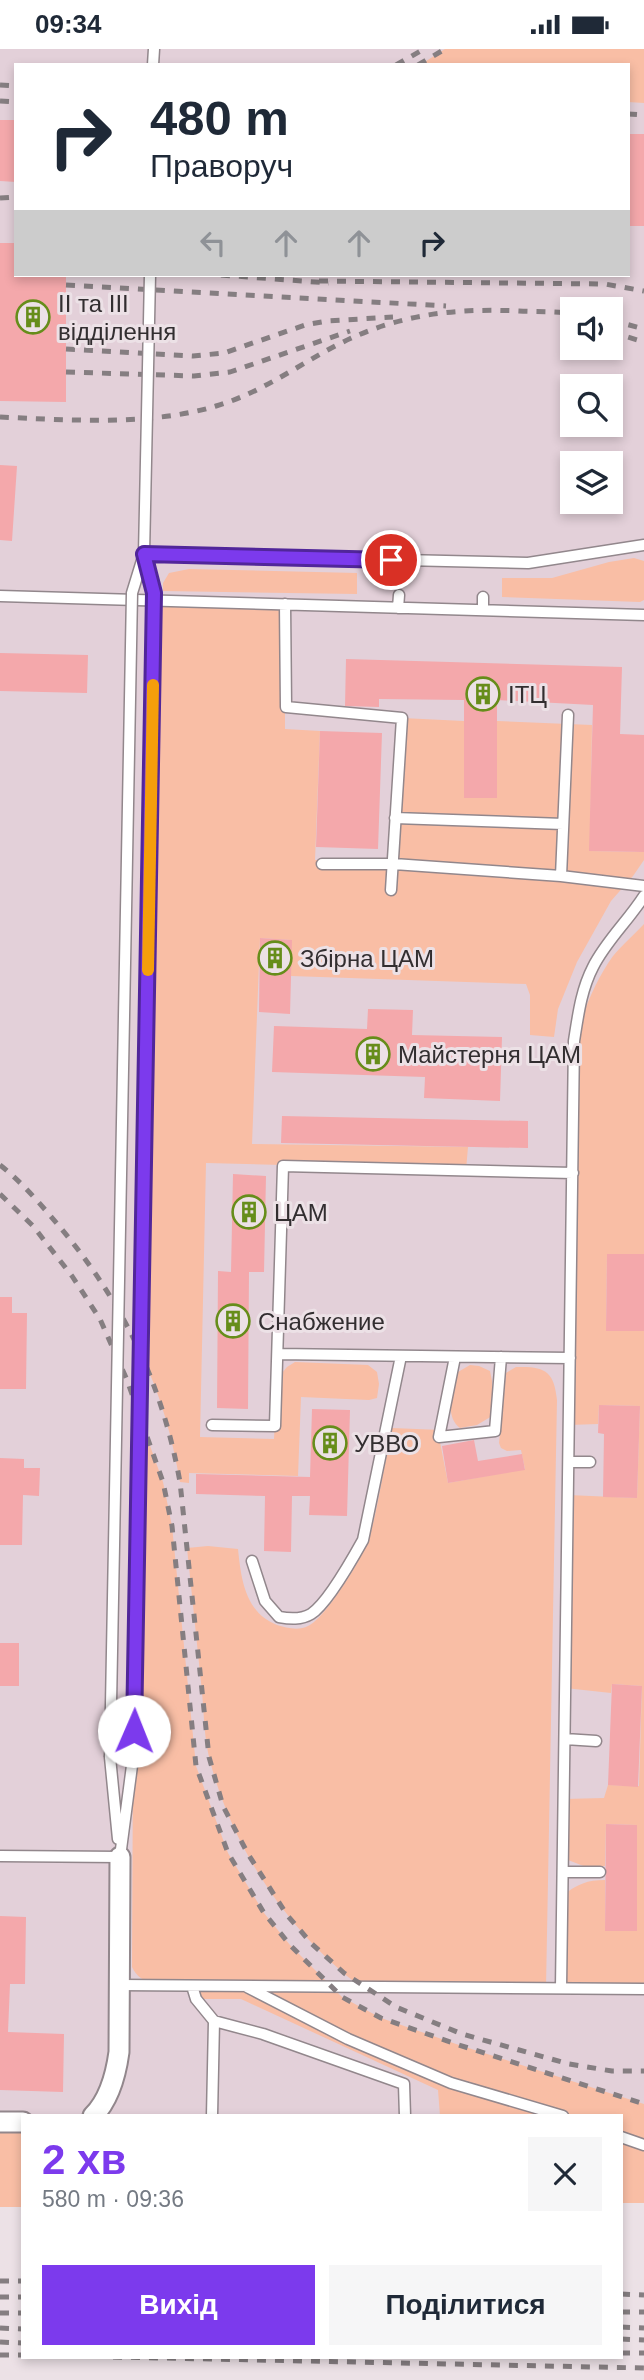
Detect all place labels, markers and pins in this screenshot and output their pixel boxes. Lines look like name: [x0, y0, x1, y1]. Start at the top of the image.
place label: II та III відділення: [58, 290, 176, 345]
building icon: II та III відділення: [14, 298, 52, 336]
pin: [361, 530, 421, 590]
building icon: ІТЦ: [464, 675, 502, 713]
place label: ІТЦ: [508, 681, 547, 708]
building icon: Збірна ЦАМ: [256, 939, 294, 977]
place label: Збірна ЦАМ: [300, 945, 434, 972]
building icon: Майстерня ЦАМ: [354, 1035, 392, 1073]
place label: Майстерня ЦАМ: [398, 1041, 581, 1068]
building icon: ЦАМ: [230, 1193, 268, 1231]
place label: ЦАМ: [274, 1199, 328, 1226]
building icon: Снабжение: [214, 1302, 252, 1340]
place label: Снабжение: [258, 1308, 385, 1335]
building icon: УВВО: [311, 1424, 349, 1462]
place label: УВВО: [354, 1430, 419, 1457]

